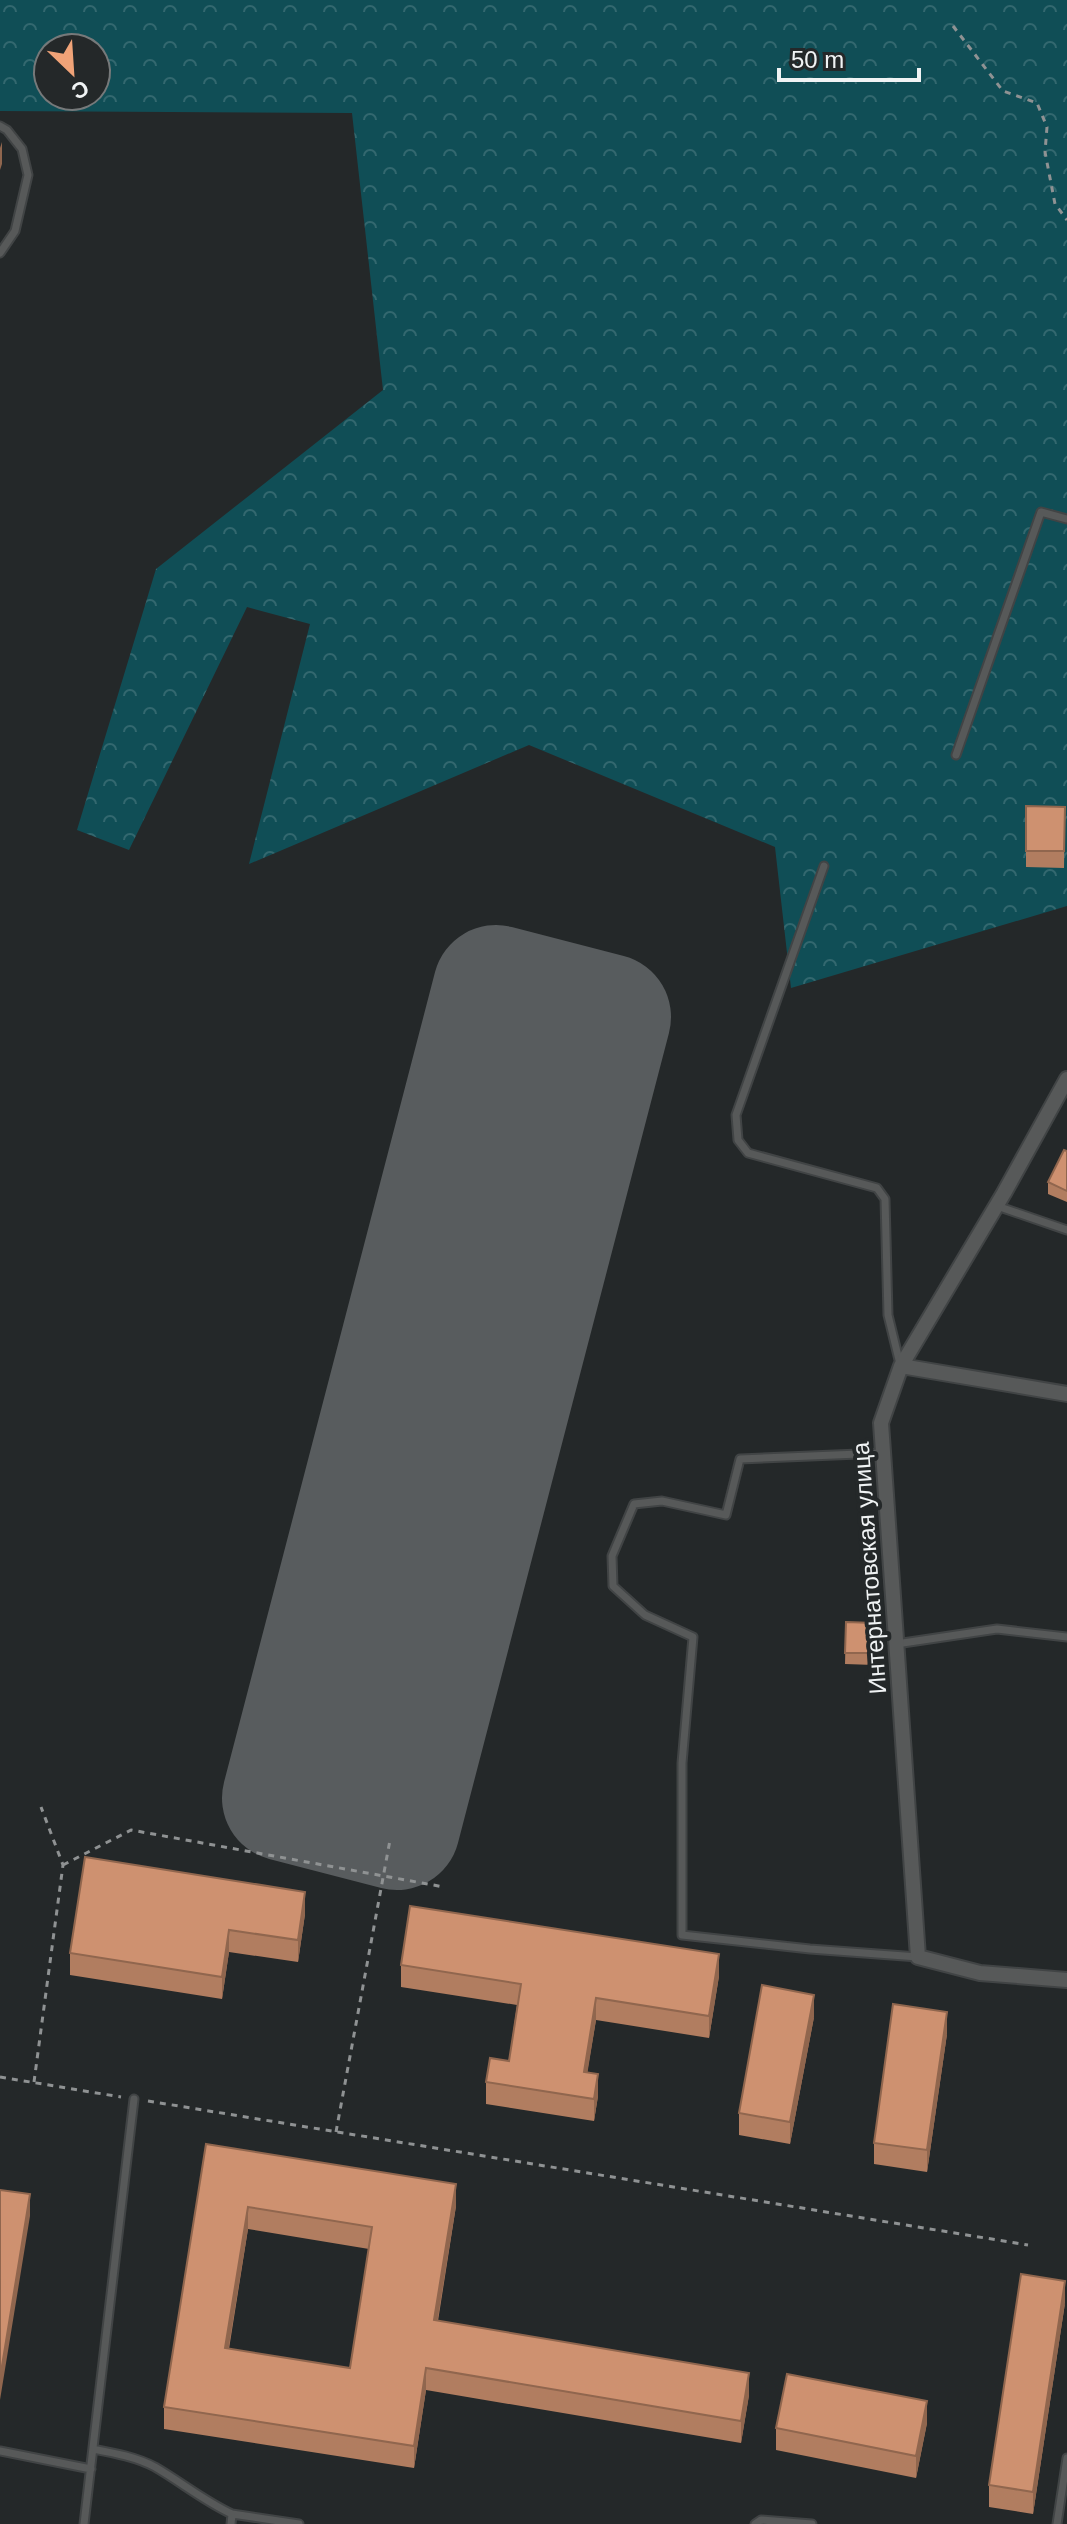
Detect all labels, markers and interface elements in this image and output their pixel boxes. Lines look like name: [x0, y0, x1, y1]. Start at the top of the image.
north arrow: [32, 32, 112, 112]
scale bar: [779, 32, 919, 82]
text: 50 m: [791, 46, 844, 73]
text: С: [68, 75, 93, 104]
street label: Интернатовская улица: [847, 1440, 891, 1695]

